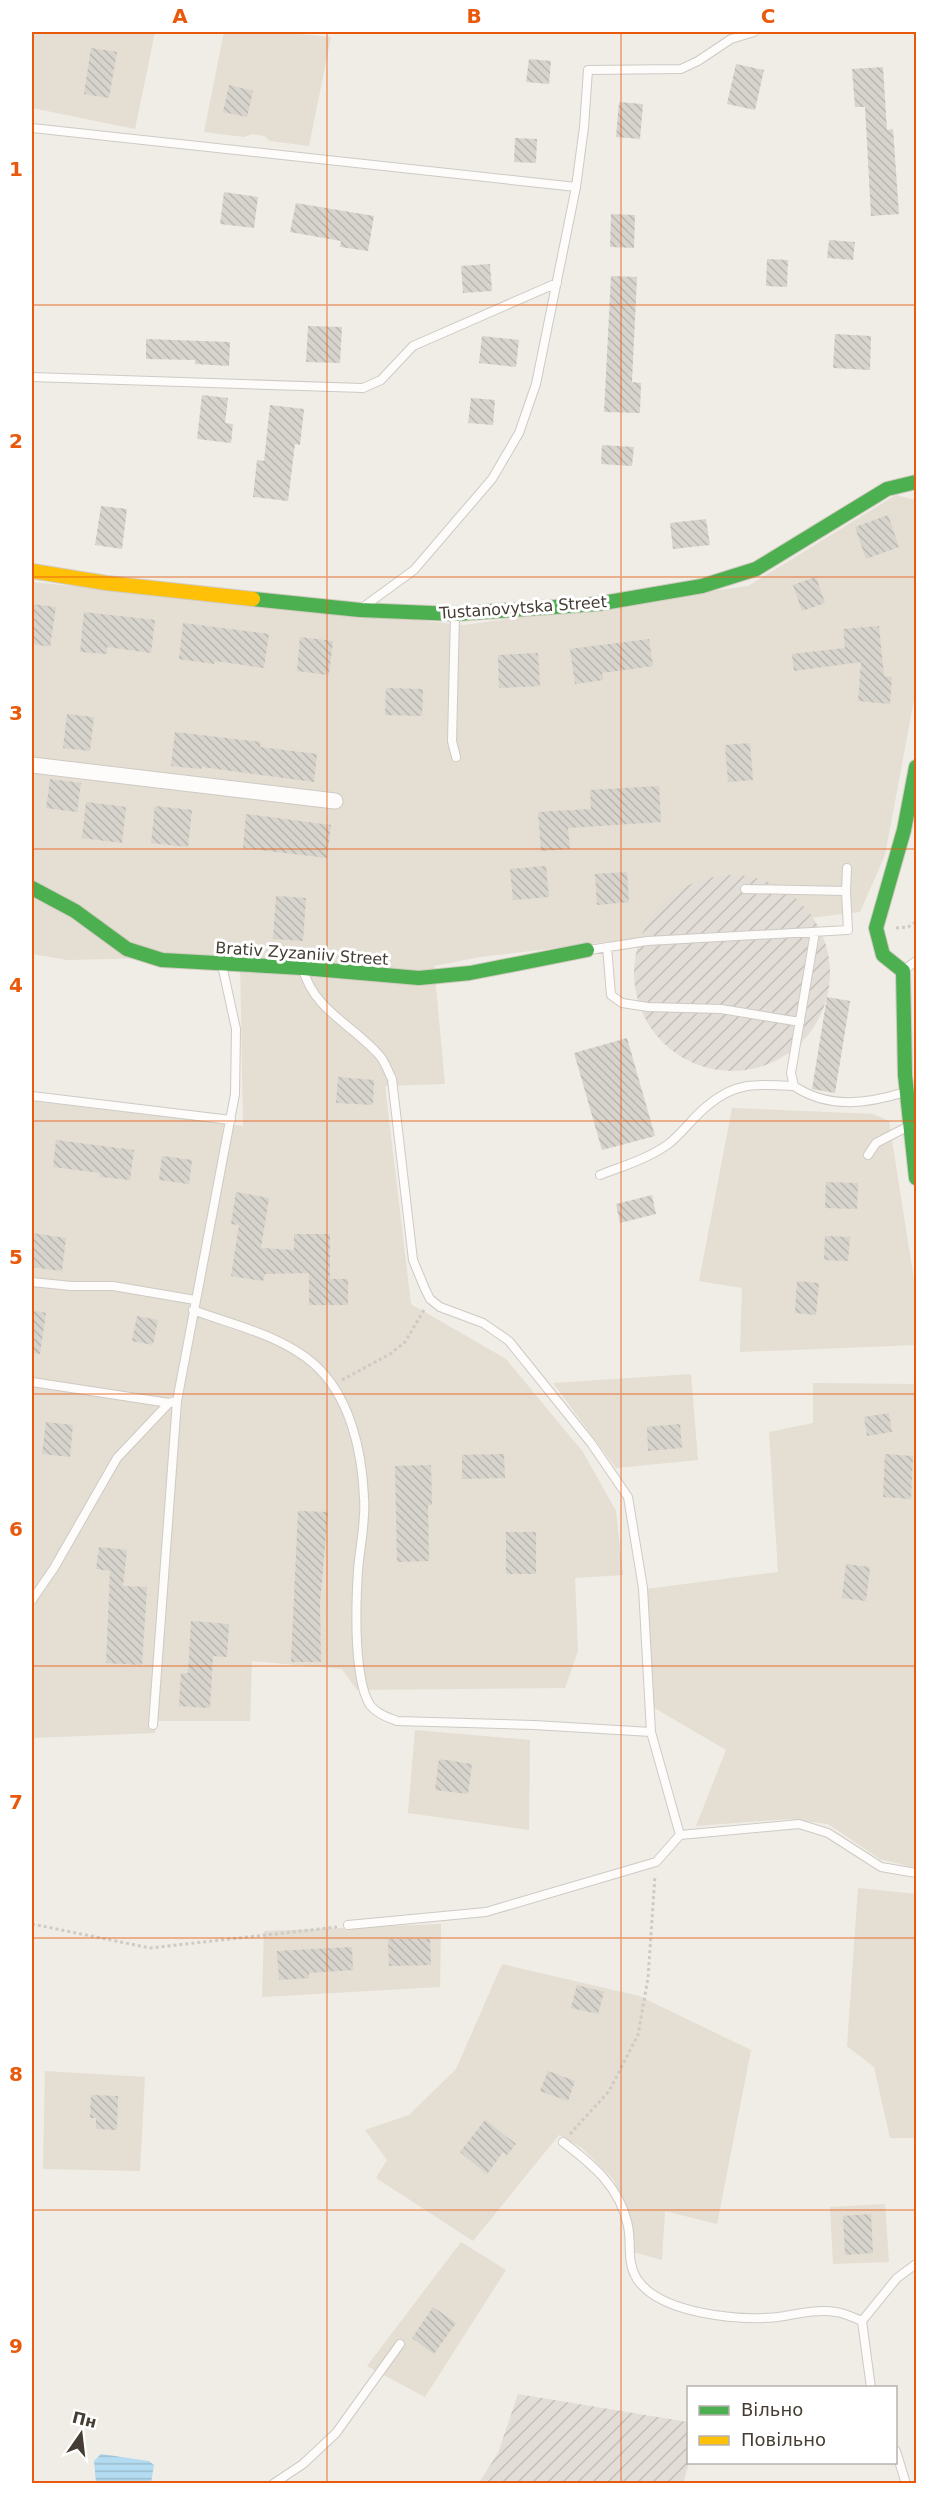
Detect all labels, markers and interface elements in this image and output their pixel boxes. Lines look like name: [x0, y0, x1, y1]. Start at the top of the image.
text: A: [172, 4, 188, 28]
text: B: [466, 4, 482, 28]
text: C: [761, 4, 775, 28]
text: 1: [9, 157, 23, 181]
text: 2: [9, 429, 23, 453]
street label: Tustanovytska Street: [438, 592, 607, 623]
text: 3: [9, 701, 23, 725]
street label: Brativ Zyzaniiv Street: [215, 938, 389, 969]
text: 4: [9, 973, 23, 997]
text: 5: [9, 1245, 23, 1269]
text: 6: [9, 1517, 23, 1541]
text: 7: [9, 1790, 23, 1814]
text: 8: [9, 2062, 23, 2086]
text: 9: [9, 2334, 23, 2358]
legend: [687, 2386, 897, 2464]
text: Вільно: [741, 2399, 803, 2420]
north arrow: [51, 2404, 111, 2464]
text: Пн: [70, 2408, 99, 2432]
text: Повільно: [741, 2429, 826, 2450]

